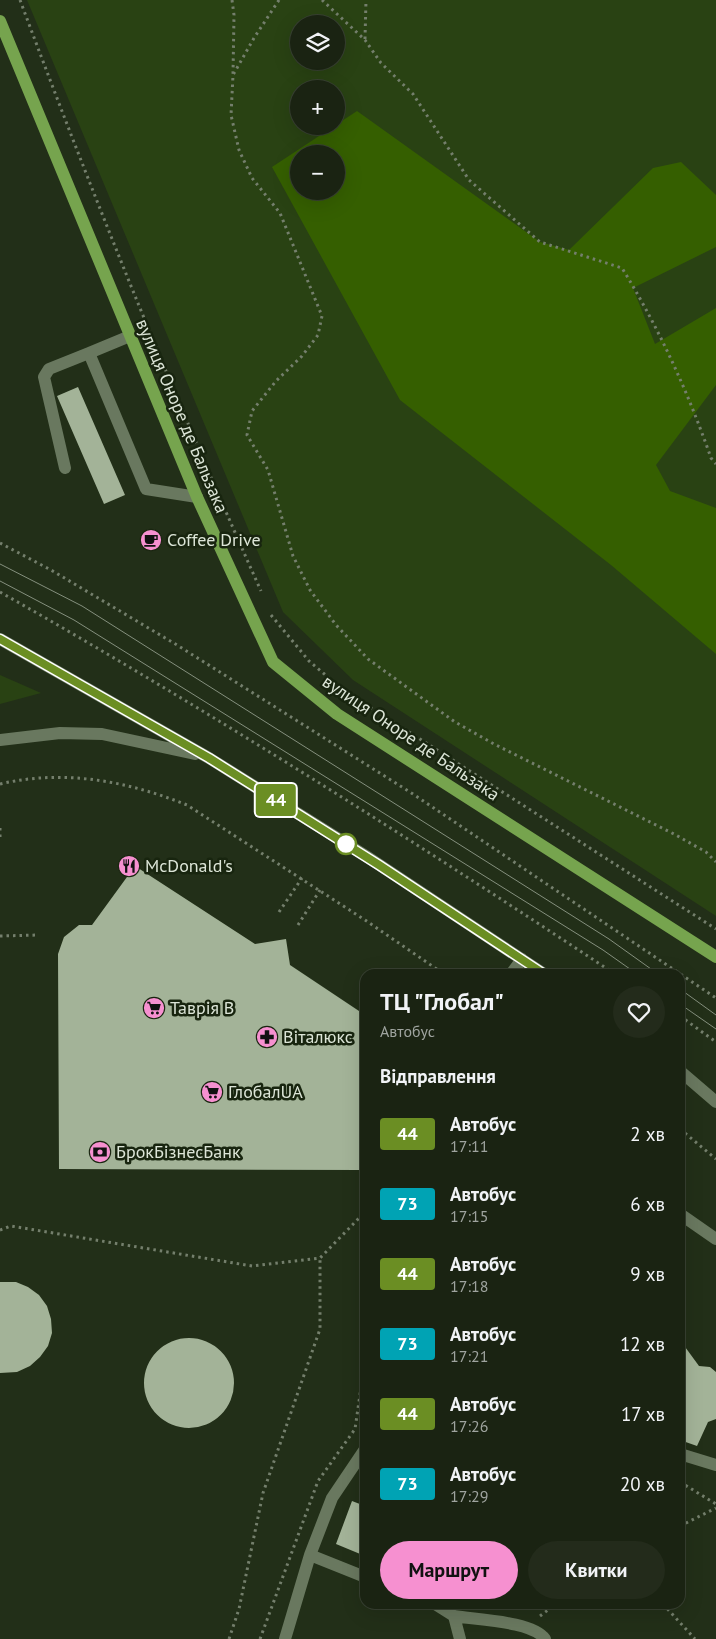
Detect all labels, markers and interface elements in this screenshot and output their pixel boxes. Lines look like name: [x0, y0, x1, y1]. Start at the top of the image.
map controls: [290, 15, 345, 200]
button: layers: [290, 15, 345, 70]
button: +: [290, 80, 345, 135]
button: −: [290, 145, 345, 200]
street label: вулиця Оноре де Бальзака: [131, 315, 234, 516]
cafe icon: Coffee Drive: [139, 528, 163, 552]
place label: Coffee Drive: [167, 528, 261, 551]
street label: вулиця Оноре де Бальзака: [318, 670, 504, 806]
line badge: 44: [254, 784, 298, 816]
text: 44: [266, 788, 286, 811]
unlabelled marker: [335, 833, 357, 855]
restaurant icon: McDonald's: [117, 854, 141, 878]
place label: McDonald's: [145, 854, 233, 877]
text: ТЦ "Глобал": [380, 986, 504, 1017]
button: heart: [613, 986, 665, 1038]
supermarket icon: Таврія В: [142, 996, 166, 1020]
place label: Таврія В: [170, 996, 234, 1019]
text: Автобус: [380, 1021, 435, 1041]
pharmacy icon: Віталюкс: [255, 1025, 279, 1049]
place label: Віталюкс: [283, 1025, 353, 1048]
text: Відправлення: [380, 1064, 496, 1088]
supermarket icon: ГлобалUA: [200, 1080, 224, 1104]
place label: ГлобалUA: [228, 1080, 303, 1103]
text: Автобус: [450, 1112, 516, 1136]
text: 44: [397, 1122, 418, 1145]
text: 2 хв: [630, 1122, 665, 1146]
text: 17:11: [450, 1136, 488, 1156]
bank icon: БрокБізнесБанк: [88, 1140, 112, 1164]
place label: БрокБізнесБанк: [116, 1140, 241, 1163]
text: Автобус: [450, 1182, 516, 1206]
text: 73: [397, 1192, 418, 1215]
text: 6 хв: [630, 1192, 665, 1216]
text: 17:15: [450, 1206, 488, 1226]
text: Автобус: [450, 1252, 516, 1276]
text: 44: [397, 1262, 418, 1285]
text: 9 хв: [630, 1262, 665, 1286]
text: 17:18: [450, 1276, 488, 1296]
text: Автобус: [450, 1322, 516, 1346]
text: 73: [397, 1332, 418, 1355]
text: 12 хв: [620, 1332, 665, 1356]
text: 17:21: [450, 1346, 488, 1366]
text: Автобус: [450, 1392, 516, 1416]
text: 44: [397, 1402, 418, 1425]
text: 17 хв: [621, 1402, 665, 1426]
text: 17:26: [450, 1416, 488, 1436]
text: Автобус: [450, 1462, 516, 1486]
text: 73: [397, 1472, 418, 1495]
text: 20 хв: [620, 1472, 665, 1496]
text: 17:29: [450, 1486, 488, 1506]
button: Маршрут: [380, 1541, 518, 1599]
button: Квитки: [528, 1541, 665, 1599]

